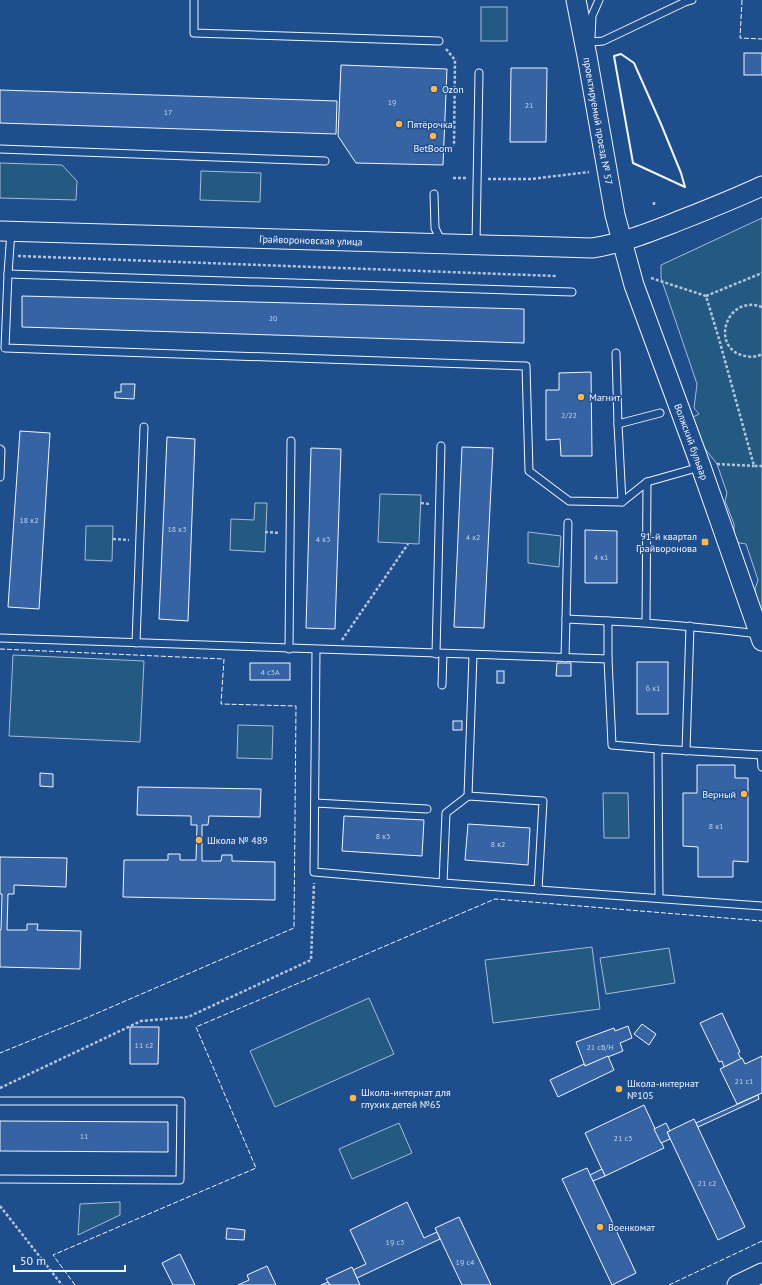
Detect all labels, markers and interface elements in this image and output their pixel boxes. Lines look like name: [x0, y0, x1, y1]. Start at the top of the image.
street label: проектируемый проезд № 57: [581, 56, 616, 186]
place label: Ozon: [442, 83, 464, 96]
marker: Ozon: [429, 84, 439, 94]
house number: 19: [388, 97, 396, 107]
house number: 21: [525, 100, 533, 110]
house number: 17: [164, 107, 172, 117]
place label: Пятёрочка: [407, 118, 453, 131]
marker: Пятёрочка: [394, 119, 404, 129]
marker: BetBoom: [428, 131, 438, 141]
place label: BetBoom: [414, 142, 453, 155]
street label: Грайвороновская улица: [259, 232, 363, 248]
house number: 20: [269, 313, 278, 323]
place label: Магнит: [589, 391, 620, 404]
marker: Магнит: [576, 392, 586, 402]
street label: Волжский бульвар: [672, 402, 712, 482]
house number: 2/22: [561, 410, 577, 420]
house number: 18 к2: [19, 515, 39, 525]
house number: 18 к3: [167, 524, 187, 534]
place label: 91-й квартал Грайворонова: [636, 530, 697, 555]
house number: 4 к2: [466, 532, 480, 542]
house number: 4 к3: [316, 534, 330, 544]
marker: 91-й квартал Грайворонова: [700, 537, 710, 547]
house number: 4 к1: [594, 552, 608, 562]
house number: 4 с3А: [260, 667, 280, 677]
house number: 6 к1: [646, 683, 660, 693]
place label: Верный: [702, 788, 736, 801]
marker: Верный: [739, 789, 749, 799]
house number: 8 к1: [709, 821, 723, 831]
house number: 8 к3: [376, 831, 390, 841]
place label: Школа № 489: [207, 834, 268, 847]
marker: Школа № 489: [194, 835, 204, 845]
house number: 8 к2: [491, 839, 505, 849]
house number: 11 с2: [135, 1040, 153, 1050]
house number: 21 cБ/Н: [586, 1042, 614, 1052]
house number: 21 с1: [735, 1076, 753, 1086]
place label: Школа-интернат №105: [627, 1077, 699, 1102]
marker: Школа-интернат №105: [614, 1084, 624, 1094]
place label: Школа-интернат для глухих детей №65: [361, 1086, 451, 1111]
marker: Школа-интернат для глухих детей №65: [348, 1093, 358, 1103]
house number: 11: [80, 1131, 88, 1141]
house number: 21 с3: [614, 1133, 632, 1143]
house number: 21 с2: [698, 1178, 716, 1188]
place label: Военкомат: [608, 1221, 655, 1234]
marker: Военкомат: [595, 1222, 605, 1232]
house number: 19 с3: [386, 1237, 404, 1247]
scale bar: [14, 1247, 125, 1273]
text: 50 m: [20, 1253, 46, 1268]
house number: 19 с4: [456, 1257, 475, 1267]

